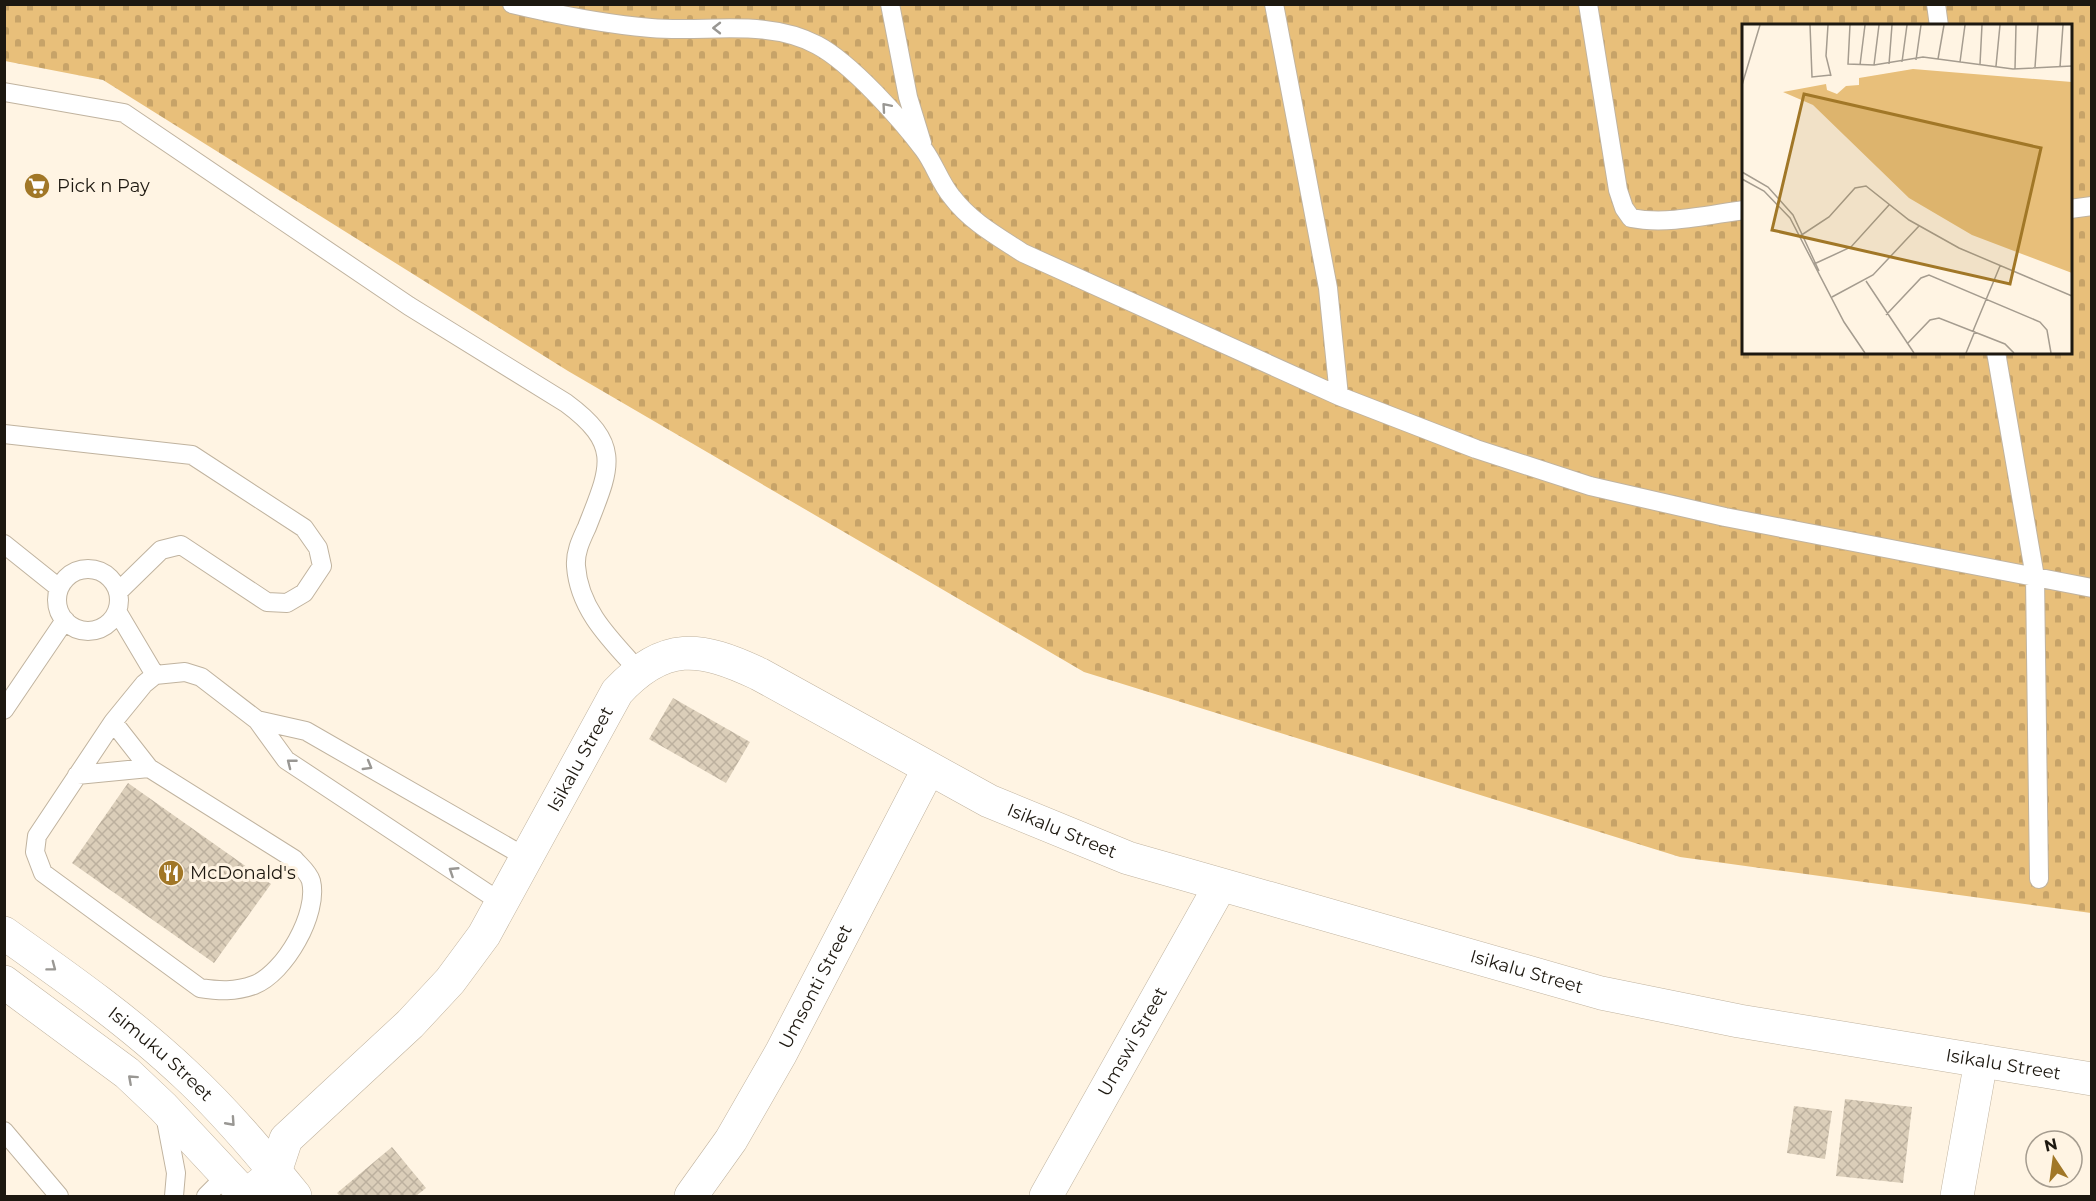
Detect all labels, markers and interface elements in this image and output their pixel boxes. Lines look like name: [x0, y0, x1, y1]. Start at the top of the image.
one-way arrow: [713, 22, 722, 34]
inset map: [1742, 24, 2072, 354]
one-way arrow: [882, 103, 893, 113]
supermarket icon: Pick n Pay: [22, 171, 52, 201]
place label: Pick n Pay: [57, 175, 150, 197]
street label: Isikalu Street: [543, 703, 618, 815]
one-way arrow: [287, 759, 298, 770]
one-way arrow: [362, 759, 372, 770]
street label: Isikalu Street: [1004, 799, 1120, 863]
restaurant icon: McDonald's: [156, 858, 186, 888]
place label: McDonald's: [190, 862, 296, 884]
one-way arrow: [449, 867, 460, 878]
street label: Umsonti Street: [774, 921, 857, 1052]
street label: Isikalu Street: [1468, 945, 1586, 998]
one-way arrow: [45, 960, 56, 971]
street label: Umswi Street: [1093, 983, 1172, 1100]
street label: Isimuku Street: [104, 1002, 217, 1106]
street label: Isikalu Street: [1944, 1044, 2063, 1085]
one-way arrow: [129, 1075, 139, 1086]
one-way arrow: [224, 1115, 235, 1126]
north arrow: [2024, 1129, 2084, 1189]
text: N: [2042, 1134, 2059, 1156]

